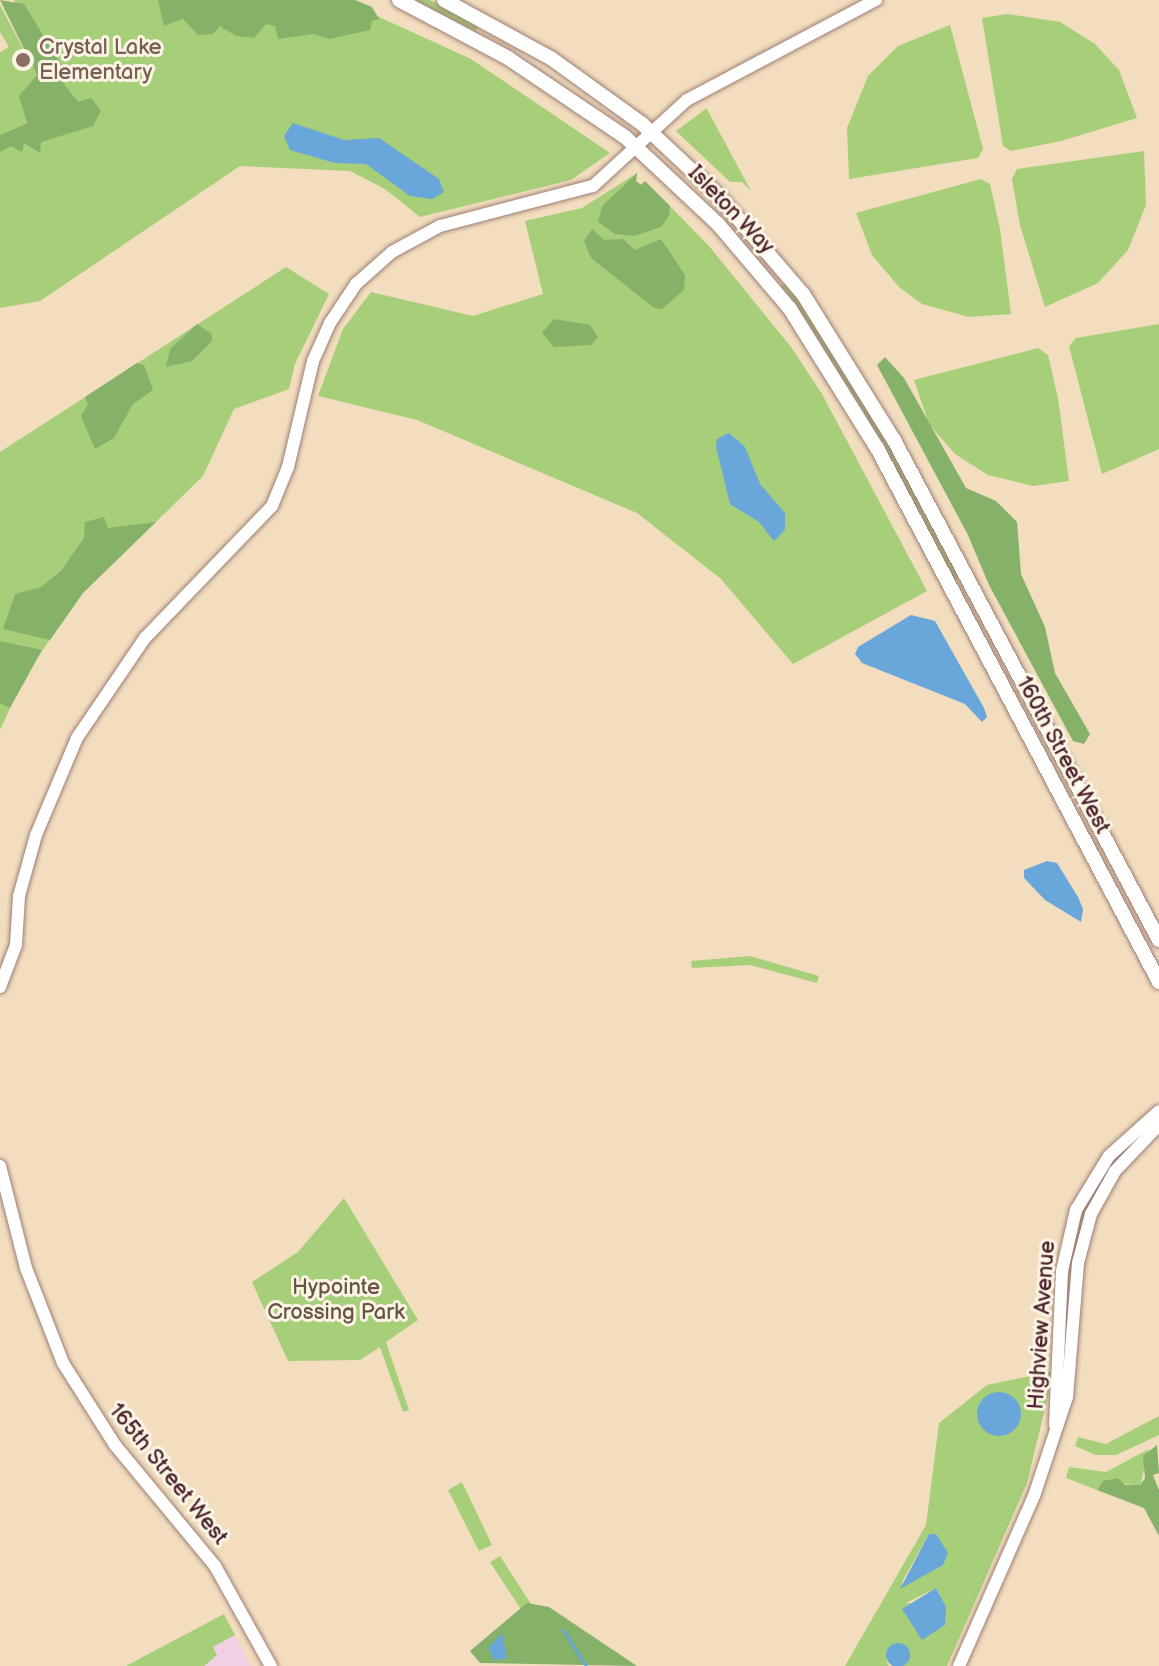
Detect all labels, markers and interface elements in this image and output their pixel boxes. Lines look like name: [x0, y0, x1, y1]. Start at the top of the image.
place label: Crystal Lake Elementary: [39, 34, 162, 86]
marker: Crystal Lake Elementary: [14, 51, 32, 69]
street label: Isleton Way: [682, 160, 780, 260]
street label: 160th Street West: [1010, 671, 1116, 839]
street label: Highview Avenue: [1023, 1240, 1061, 1410]
park label: Hypointe Crossing Park: [267, 1274, 405, 1326]
street label: 165th Street West: [103, 1398, 233, 1550]

